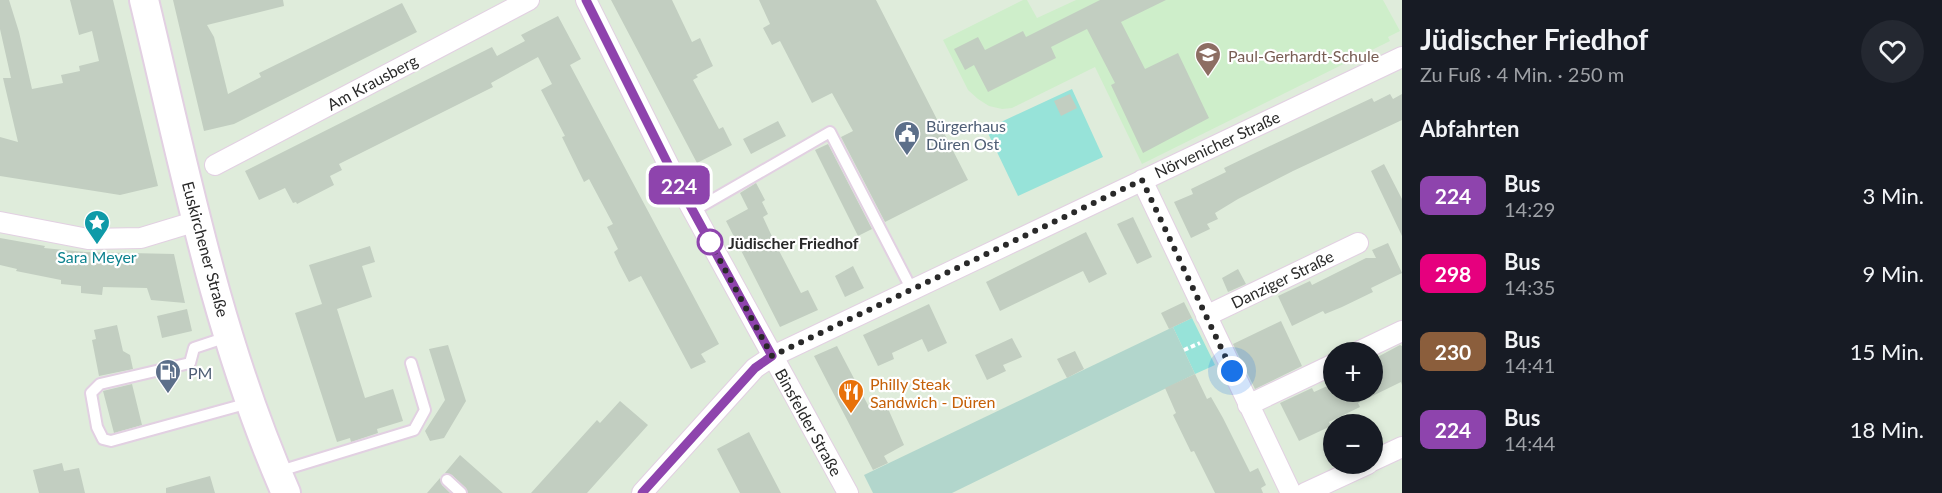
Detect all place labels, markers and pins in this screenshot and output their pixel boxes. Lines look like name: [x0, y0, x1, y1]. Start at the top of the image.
school or university icon: Paul-Gerhardt-Schule: [1193, 40, 1223, 78]
place label: Paul-Gerhardt-Schule: [1228, 46, 1379, 65]
place label: Bürgerhaus Düren Ost: [926, 116, 1006, 153]
public building icon: Bürgerhaus Düren Ost: [892, 119, 922, 157]
place icon: Sara Meyer: [82, 208, 112, 246]
marker: Jüdischer Friedhof: [697, 229, 723, 255]
place label: Jüdischer Friedhof: [728, 233, 859, 252]
place label: Sara Meyer: [57, 247, 137, 266]
fuel station icon: PM: [153, 357, 183, 395]
place label: PM: [188, 363, 212, 382]
place label: Philly Steak Sandwich - Düren: [870, 374, 995, 411]
restaurant icon: Philly Steak Sandwich - Düren: [836, 377, 866, 415]

